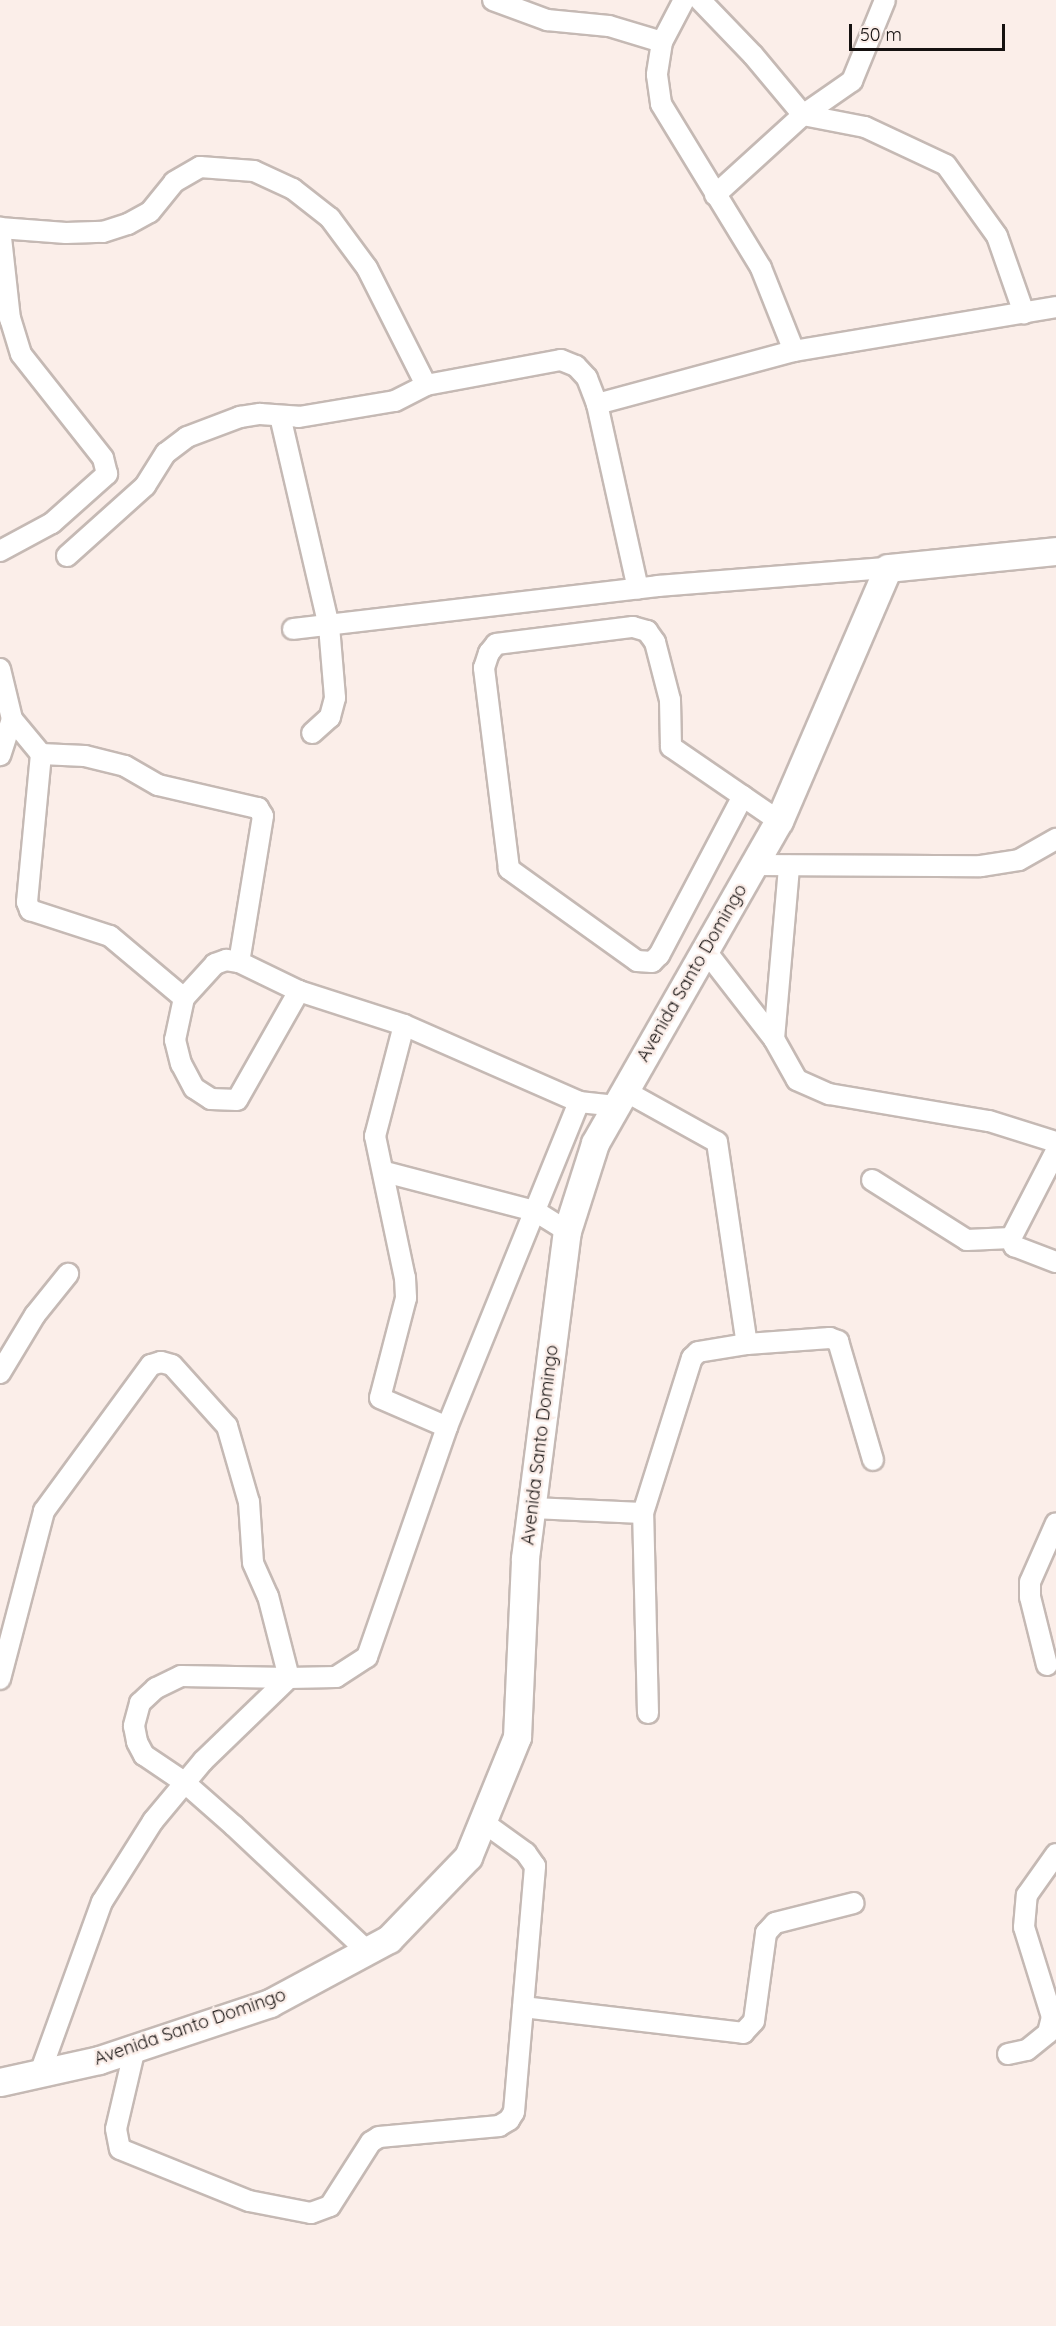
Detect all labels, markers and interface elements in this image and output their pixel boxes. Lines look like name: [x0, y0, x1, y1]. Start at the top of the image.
scale bar: [852, 12, 1008, 50]
text: 50 m: [860, 23, 902, 46]
street label: Avenida Santo Domingo: [632, 880, 752, 1066]
street label: Avenida Santo Domingo: [517, 1344, 563, 1546]
street label: Avenida Santo Domingo: [91, 1984, 289, 2070]

